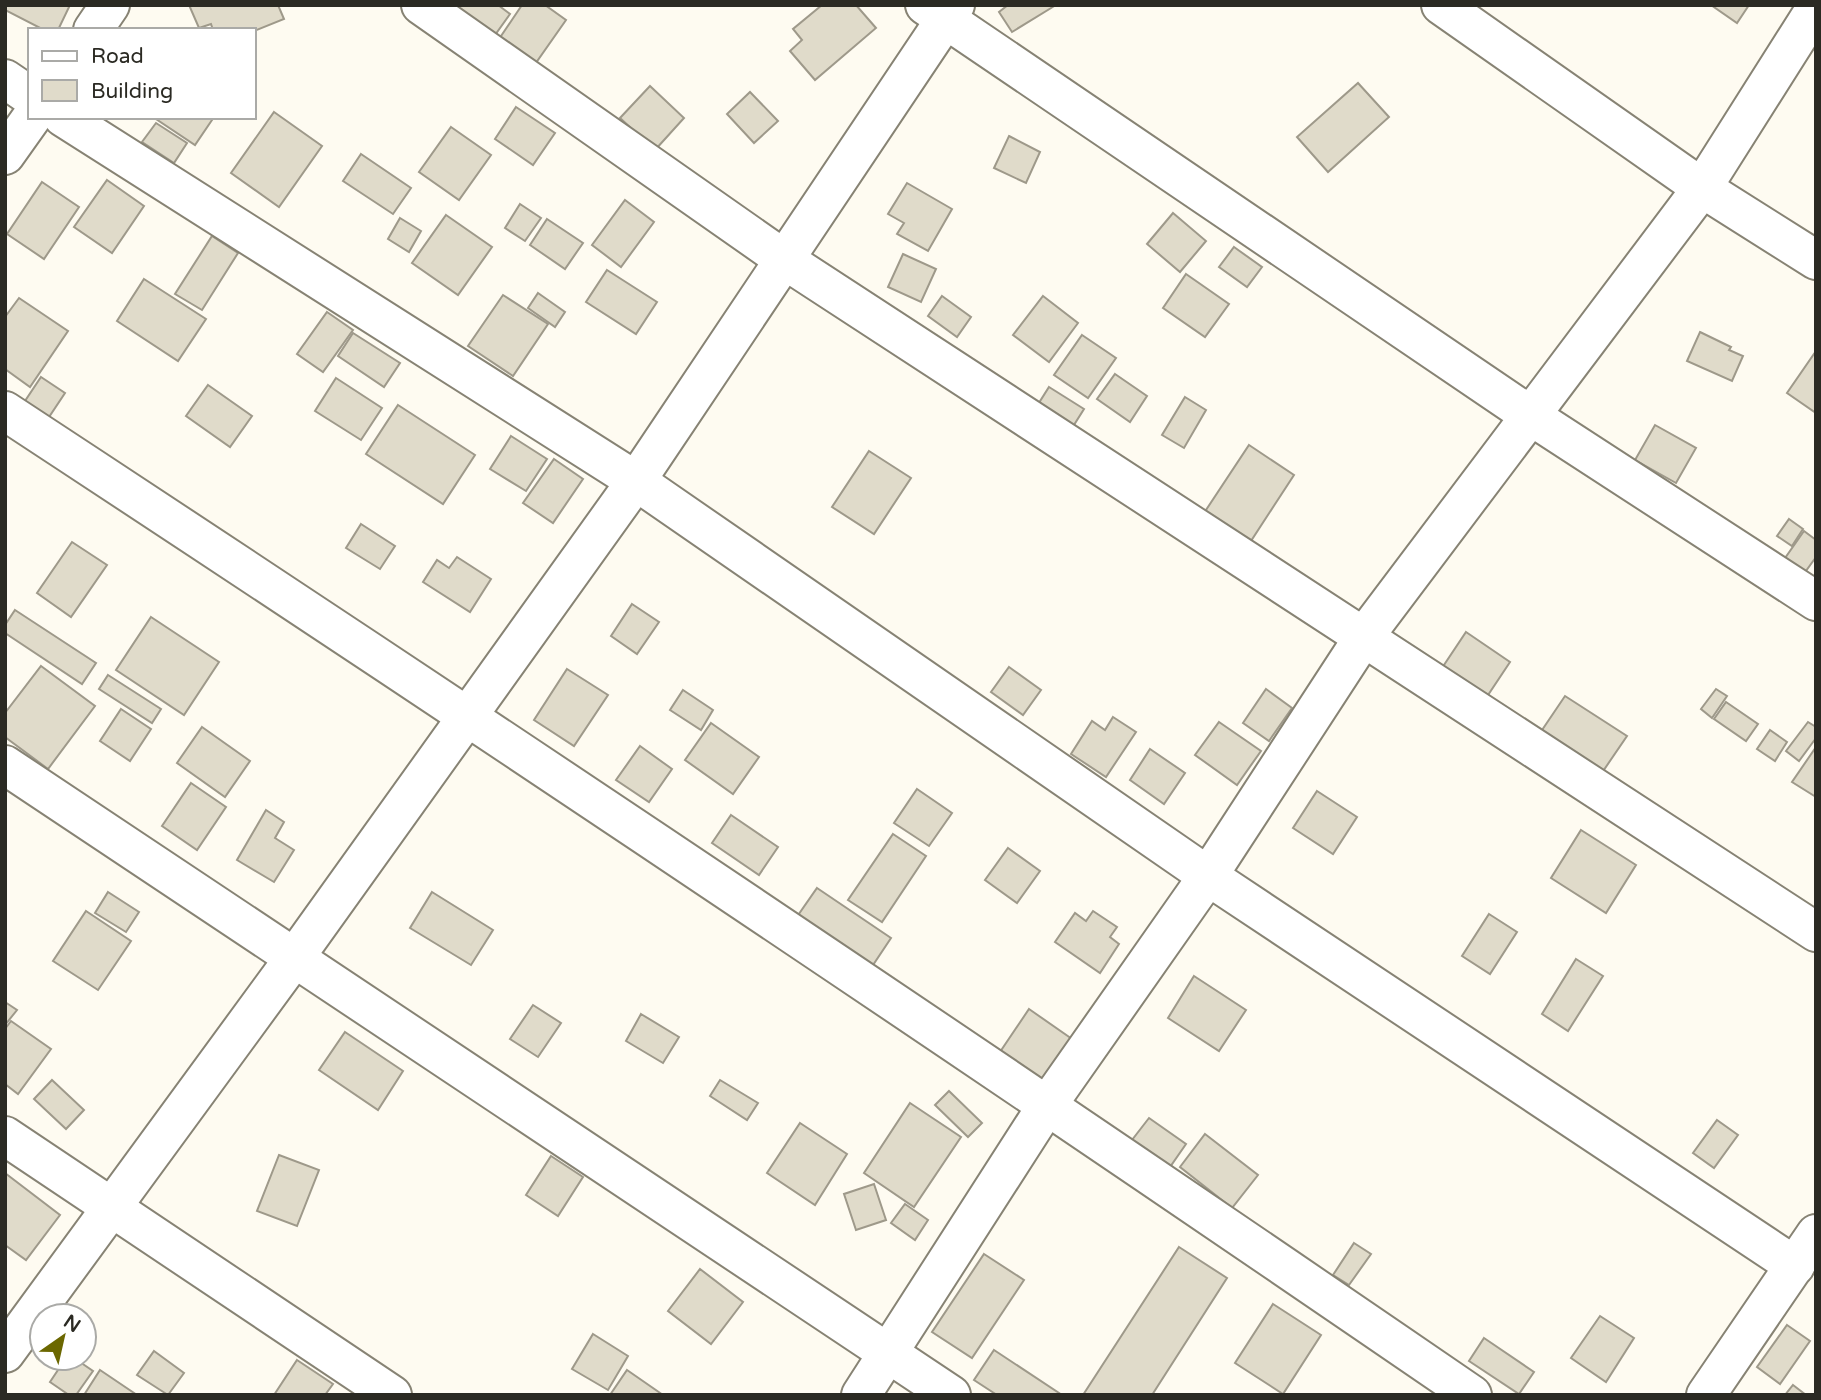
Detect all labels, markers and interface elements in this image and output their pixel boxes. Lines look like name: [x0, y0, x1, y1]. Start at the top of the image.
legend: [28, 28, 256, 119]
text: Road: [91, 44, 144, 69]
text: Building: [91, 79, 173, 104]
north arrow: [28, 1302, 98, 1372]
text: N: [59, 1310, 84, 1337]

